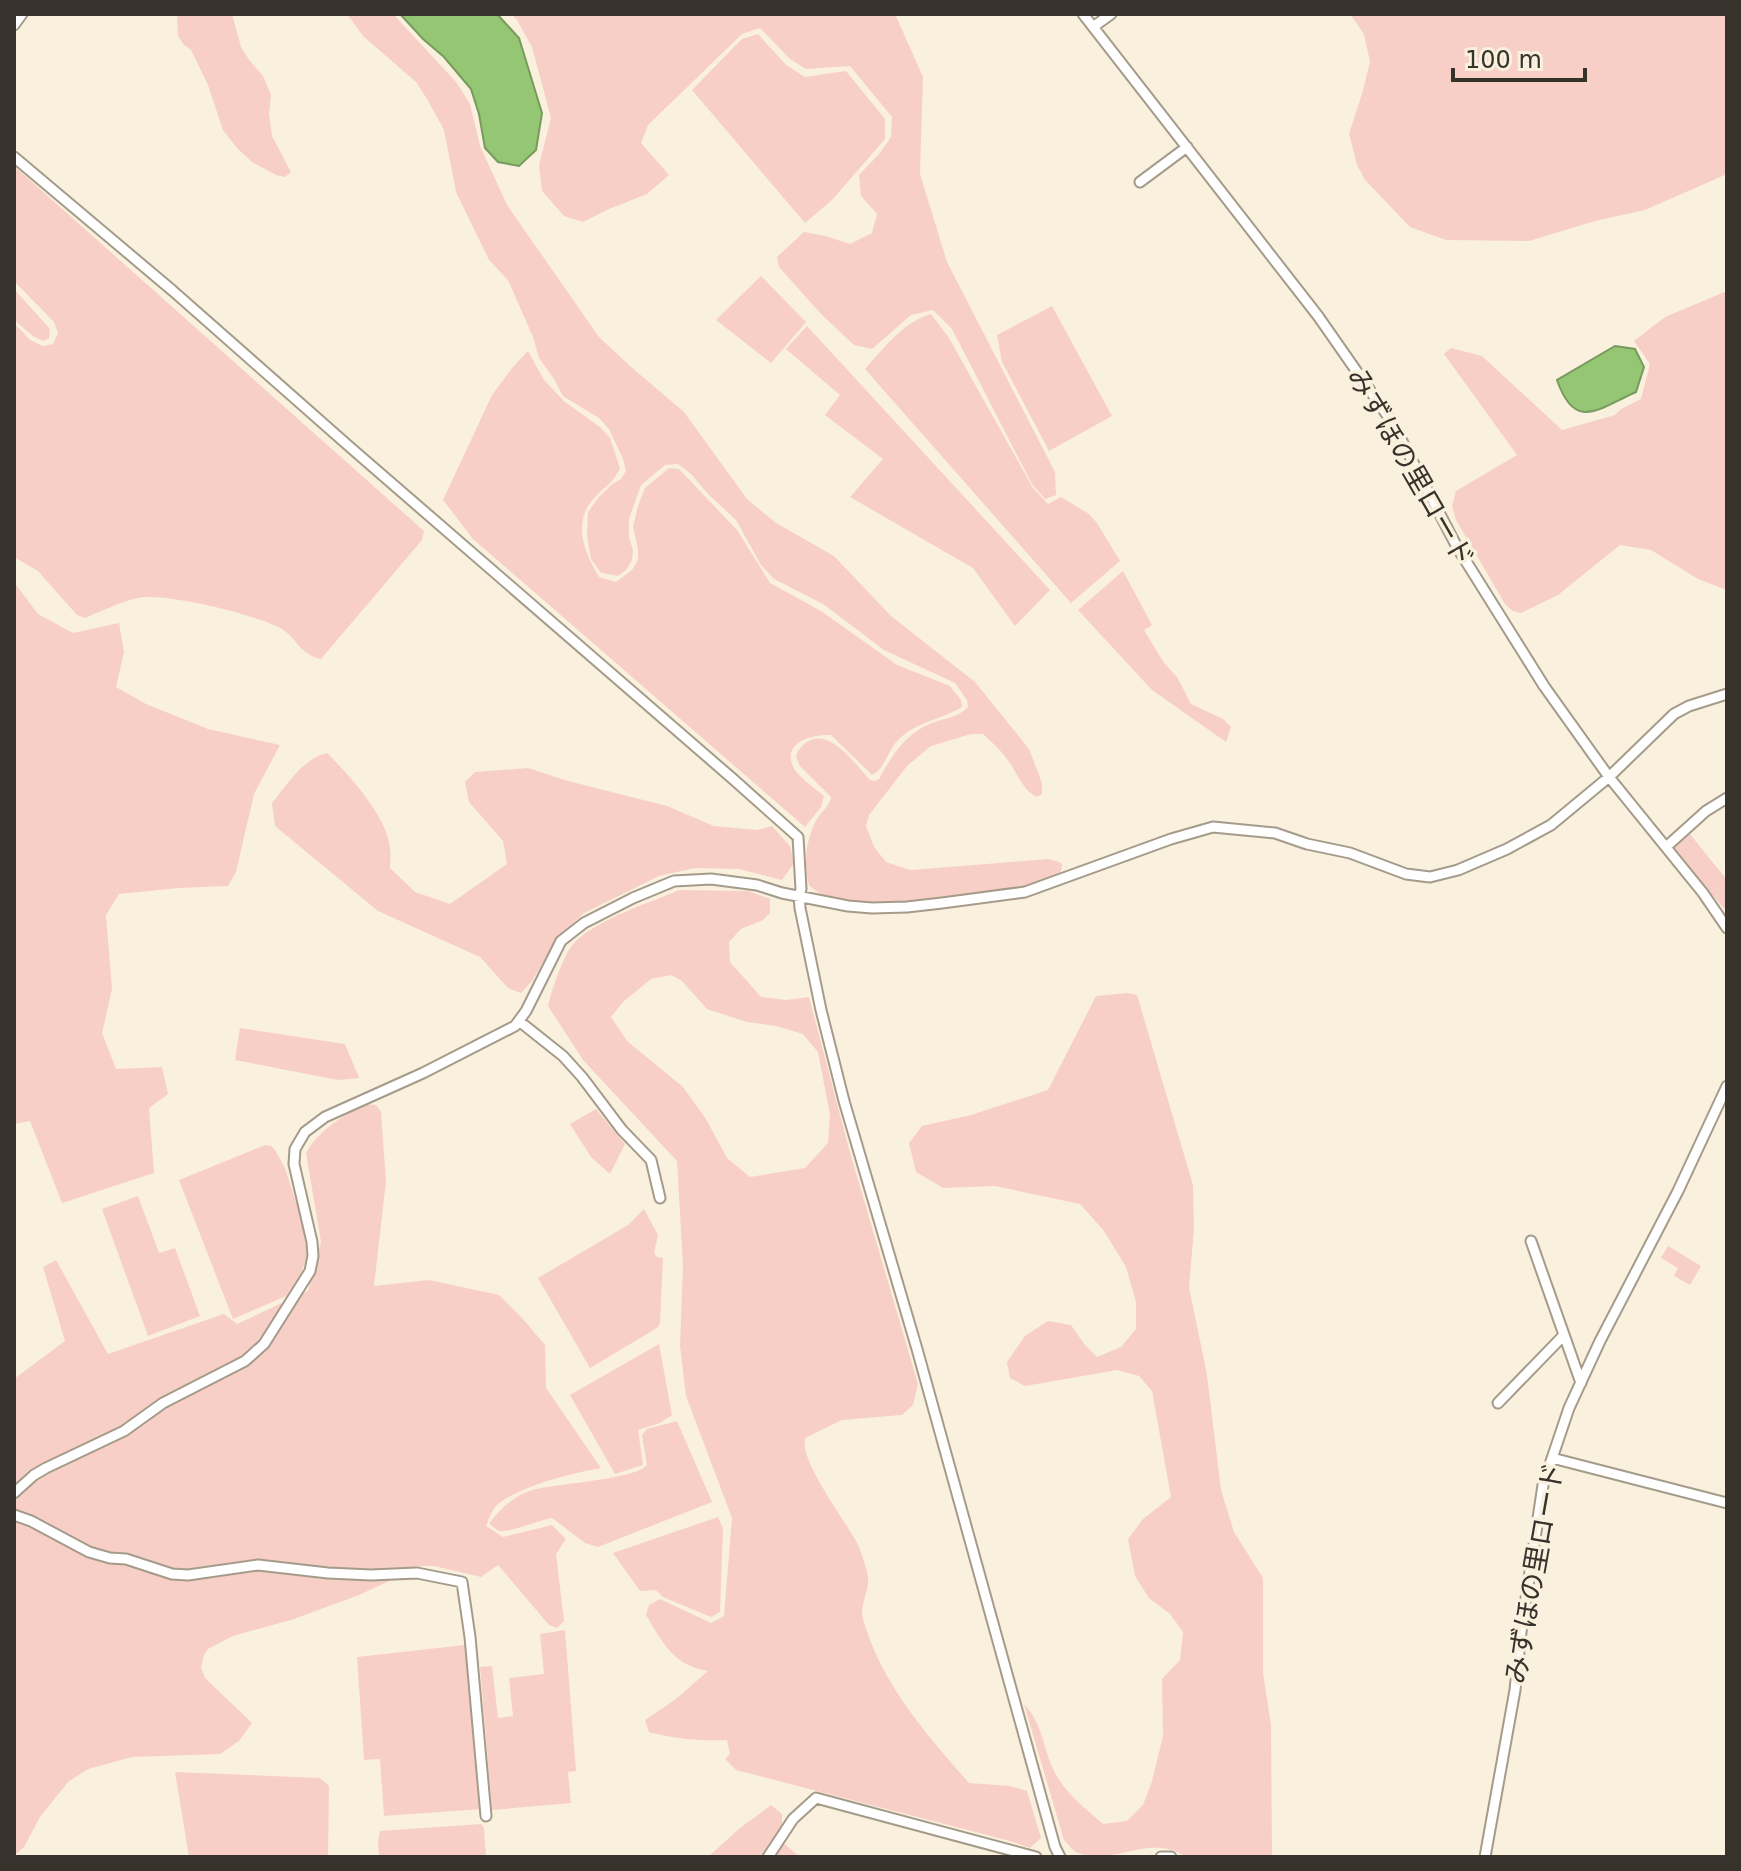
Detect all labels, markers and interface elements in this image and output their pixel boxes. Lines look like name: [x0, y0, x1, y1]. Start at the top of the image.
scale bar: [1453, 32, 1585, 82]
text: 100 m: [1465, 46, 1542, 74]
street label: みずほの里ロード: [1340, 362, 1481, 573]
street label: みずほの里ロード: [1499, 1460, 1570, 1686]

